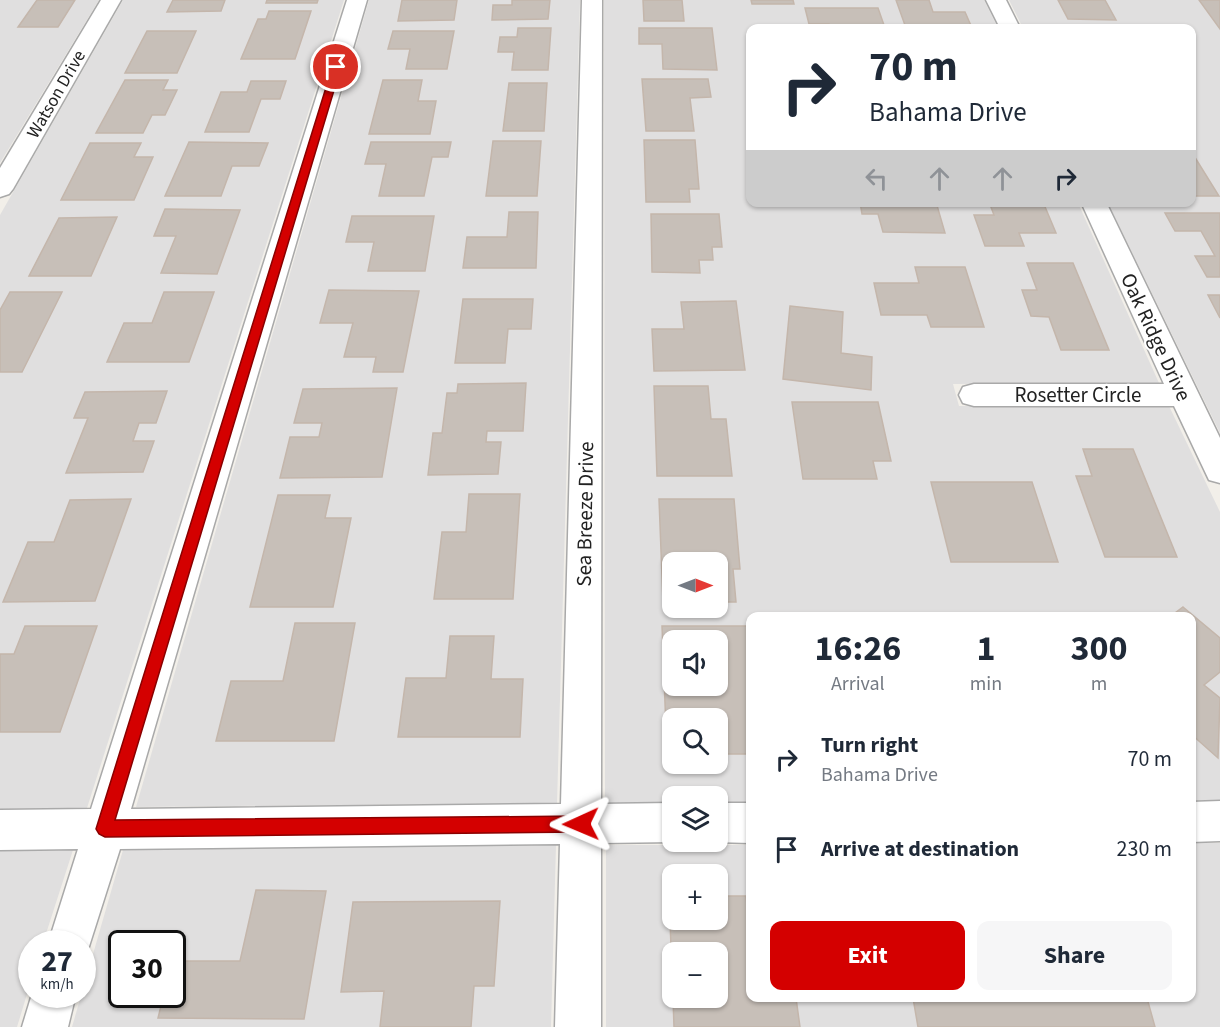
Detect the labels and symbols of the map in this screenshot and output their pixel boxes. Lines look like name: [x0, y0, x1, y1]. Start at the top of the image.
pin: [310, 41, 361, 92]
street label: Watson Drive: [21, 45, 92, 143]
street label: Oak Ridge Drive: [1113, 268, 1199, 406]
street label: Rosetter Circle: [1014, 380, 1142, 410]
street label: Sea Breeze Drive: [569, 441, 601, 587]
north arrow: [662, 552, 728, 618]
position arrow: [549, 792, 613, 856]
speed limit sign: 30: [108, 930, 186, 1008]

